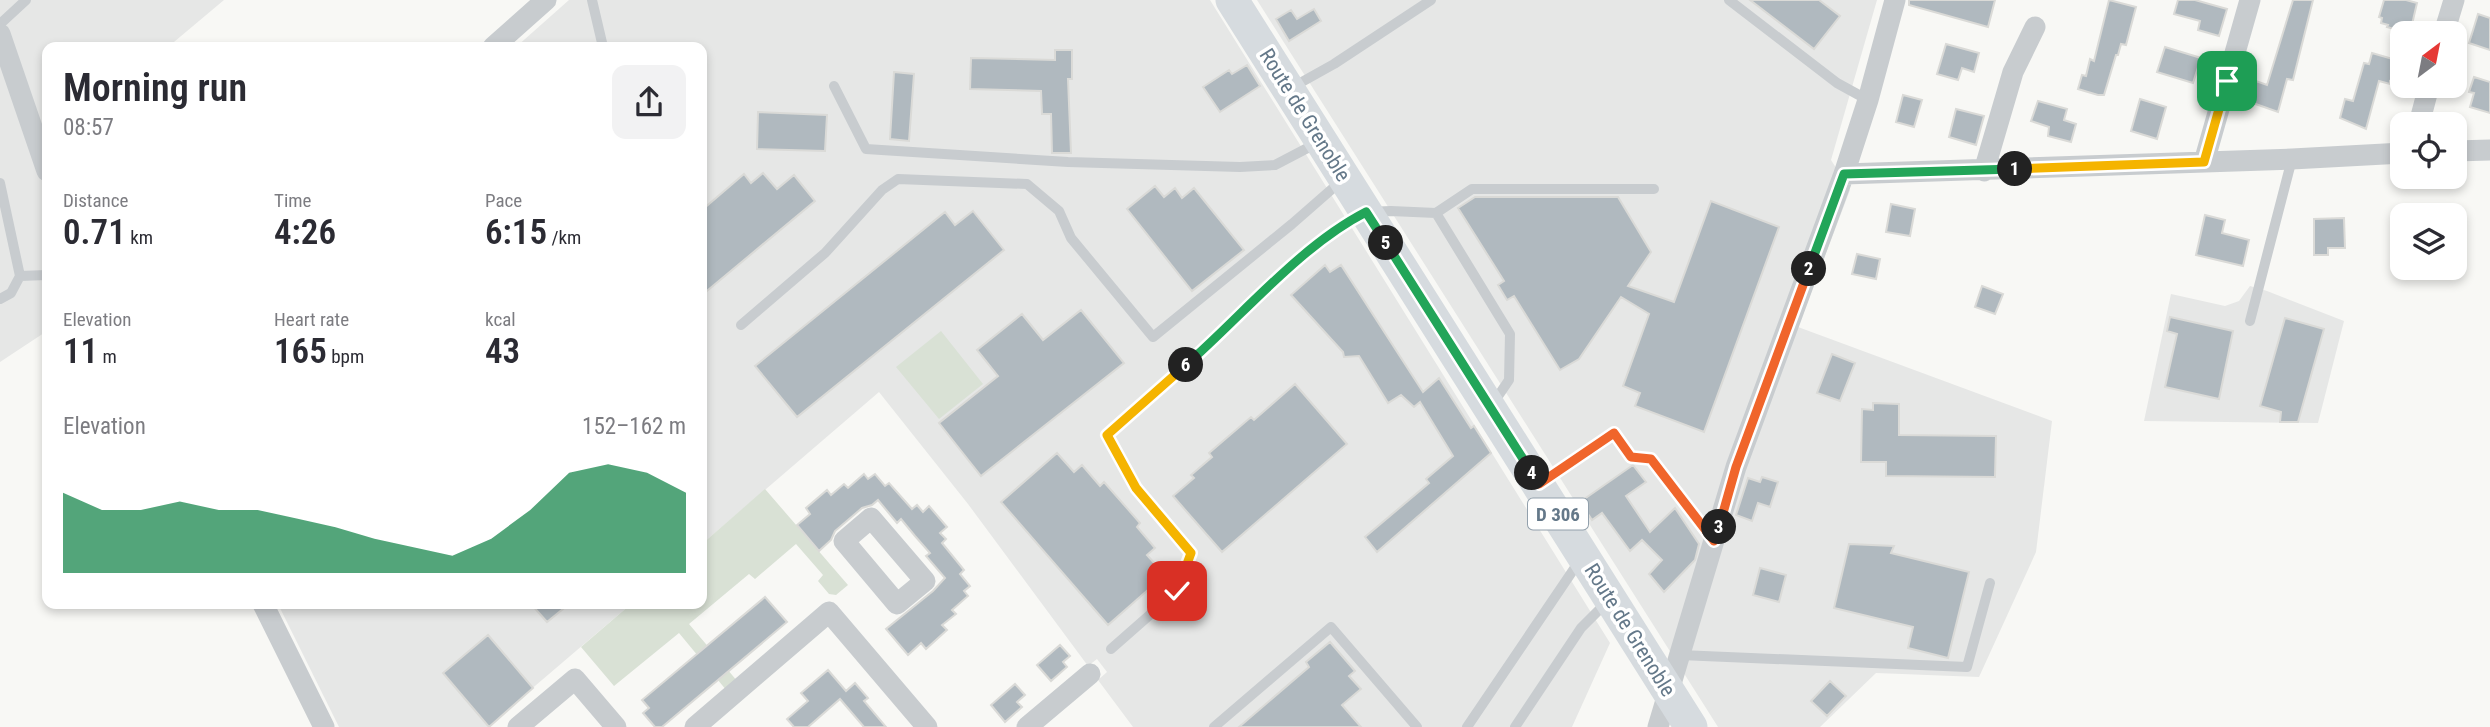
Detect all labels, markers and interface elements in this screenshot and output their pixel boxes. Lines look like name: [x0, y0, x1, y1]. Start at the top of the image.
north arrow: [2390, 21, 2468, 98]
map controls: [2390, 21, 2467, 280]
street label: Route de Grenoble: [1255, 44, 1356, 186]
pin: [2197, 51, 2257, 111]
icon: arrive: [2208, 62, 2246, 100]
button: share: [612, 65, 686, 139]
text: Morning run: [63, 66, 247, 110]
button: locate: [2390, 112, 2467, 189]
text: 08:57: [63, 114, 114, 141]
pin: 1: [1997, 152, 2032, 186]
text: 1: [2010, 157, 2019, 180]
text: Distance: [63, 189, 128, 212]
text: Time: [274, 189, 311, 212]
text: Pace: [485, 189, 522, 212]
button: layers: [2390, 203, 2467, 280]
text: 0.71: [63, 212, 126, 253]
text: 4:26: [274, 212, 336, 253]
text: 6:15: [485, 212, 547, 253]
text: km: [126, 226, 153, 249]
text: /km: [547, 226, 581, 249]
pin: 5: [1368, 226, 1404, 260]
text: 5: [1381, 231, 1390, 254]
pin: 2: [1792, 252, 1826, 286]
text: 2: [1804, 257, 1813, 280]
text: Elevation: [63, 308, 131, 331]
text: Heart rate: [274, 308, 349, 331]
text: kcal: [485, 308, 516, 331]
text: 11: [63, 331, 98, 372]
text: 165: [274, 331, 327, 372]
text: 43: [485, 331, 520, 372]
text: m: [98, 345, 117, 368]
text: bpm: [327, 345, 364, 368]
pin: 6: [1168, 348, 1204, 382]
text: 6: [1181, 353, 1190, 376]
text: Elevation: [63, 413, 146, 440]
text: 152–162 m: [582, 413, 686, 440]
pin: 4: [1514, 456, 1550, 490]
text: 4: [1527, 461, 1536, 484]
road number: D 306: [1528, 499, 1588, 530]
pin: 3: [1702, 510, 1736, 544]
text: 3: [1714, 515, 1723, 538]
street label: Route de Grenoble: [1580, 559, 1681, 701]
pin: [1147, 561, 1207, 621]
icon: check: [1158, 572, 1196, 610]

